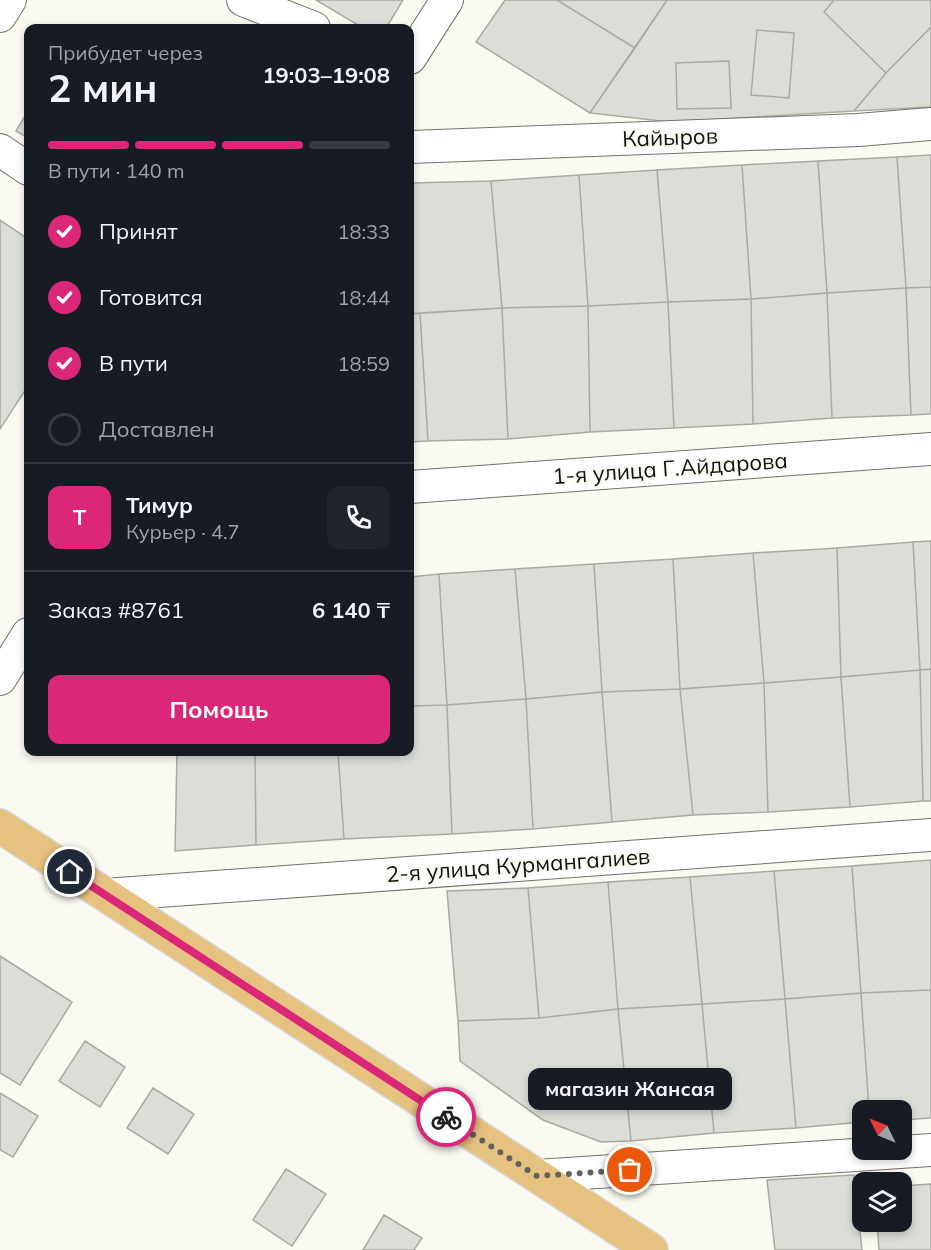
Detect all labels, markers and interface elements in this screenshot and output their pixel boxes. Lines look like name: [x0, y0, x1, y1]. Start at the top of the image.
text: Прибудет через: [48, 40, 203, 65]
text: 19:03–19:08: [262, 61, 390, 89]
text: 2 мин: [48, 63, 157, 112]
street label: Кайыров: [622, 121, 718, 153]
text: В пути · 140 m: [48, 158, 184, 183]
icon: check: [48, 215, 81, 248]
text: Принят: [99, 217, 178, 245]
text: 18:33: [337, 219, 390, 244]
icon: check: [48, 281, 81, 314]
text: Готовится: [99, 283, 203, 311]
text: 18:44: [337, 285, 390, 310]
icon: check: [48, 347, 81, 380]
text: В пути: [99, 349, 168, 377]
text: 18:59: [337, 351, 390, 376]
text: Доставлен: [99, 415, 215, 443]
street label: 1-я улица Г.Айдарова: [551, 446, 789, 490]
button: phone: [327, 486, 390, 549]
text: Тимур: [126, 491, 193, 519]
text: Т: [73, 503, 86, 531]
text: Курьер · 4.7: [126, 519, 240, 544]
text: Заказ #8761: [48, 596, 184, 624]
text: 6 140 ₸: [312, 596, 390, 624]
button: Помощь: [48, 675, 390, 744]
street label: 2-я улица Курмангалиев: [385, 842, 651, 888]
pin: [44, 846, 95, 897]
icon: home: [53, 855, 86, 888]
callout: магазин Жансая: [528, 1068, 732, 1110]
text: магазин Жансая: [545, 1076, 715, 1101]
courier: [416, 1087, 476, 1147]
north arrow: [852, 1100, 912, 1160]
map controls: [852, 1100, 912, 1232]
icon: bike: [430, 1101, 463, 1134]
pin: [604, 1144, 655, 1195]
icon: bag: [613, 1153, 646, 1186]
button: layers: [852, 1172, 912, 1232]

